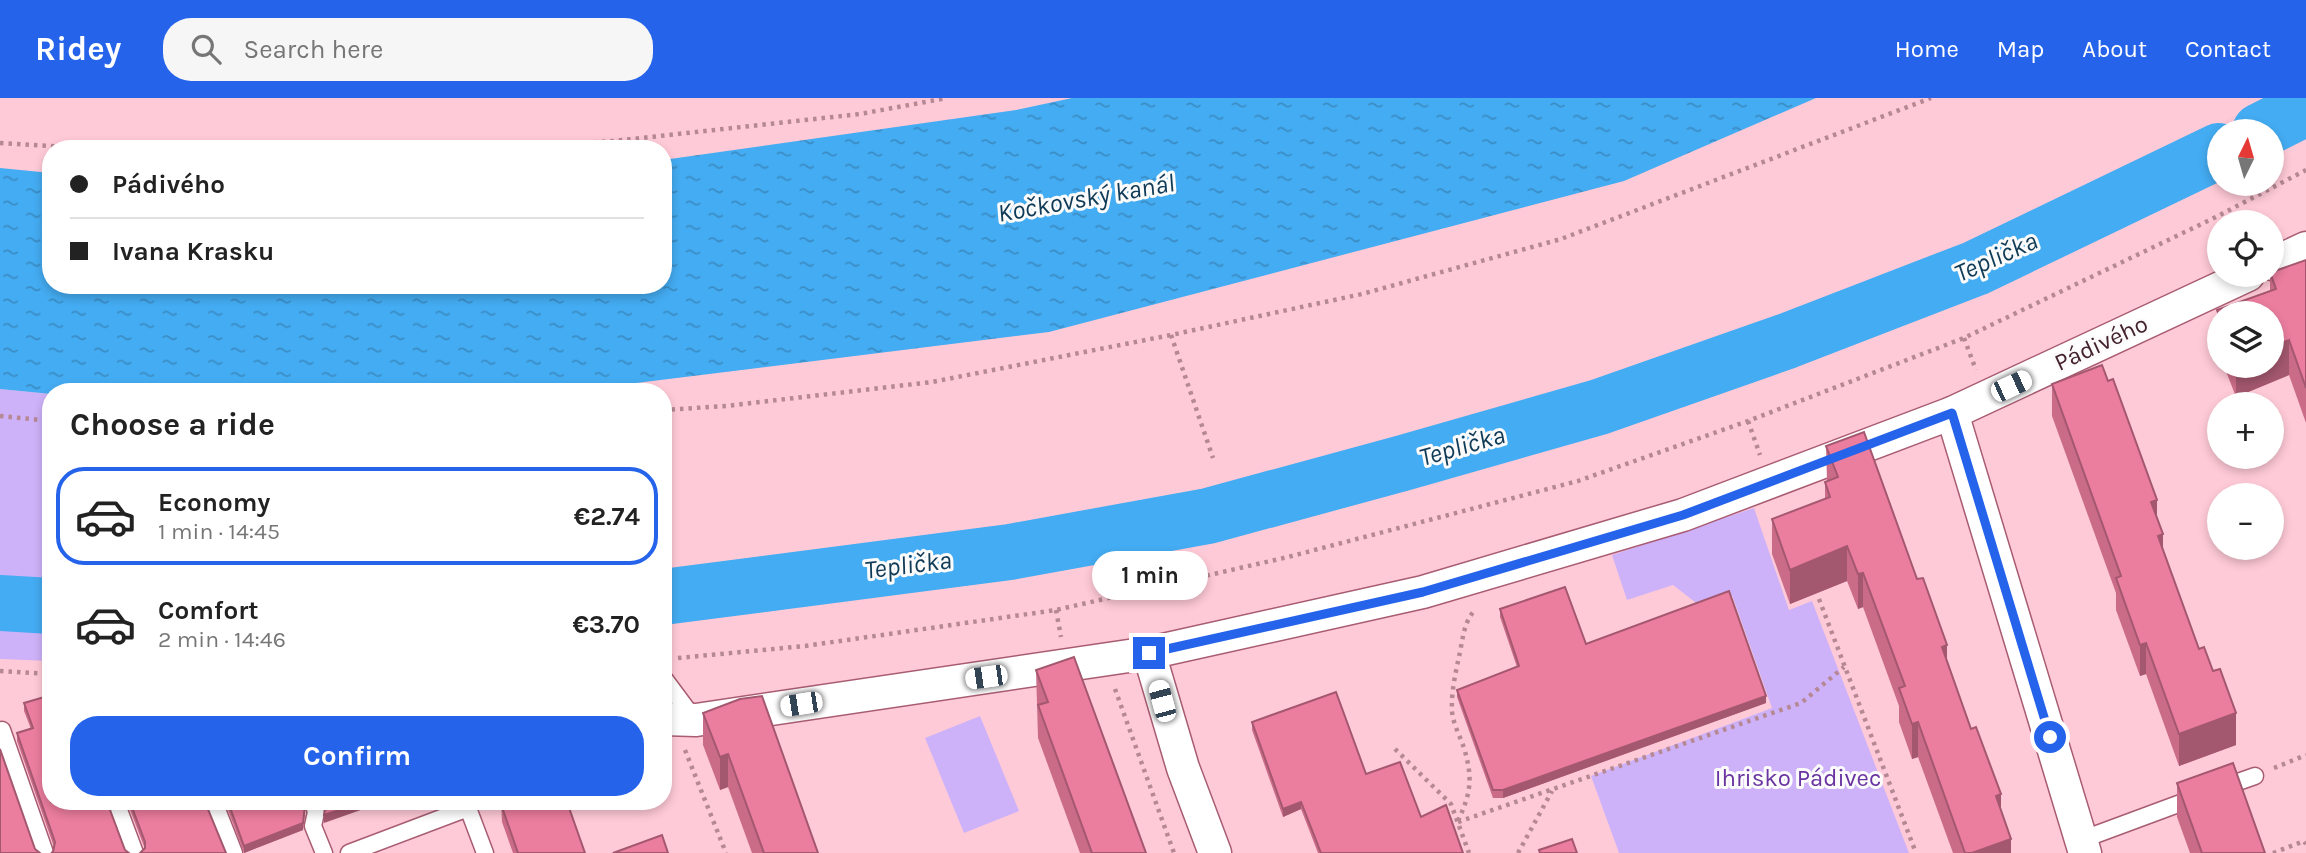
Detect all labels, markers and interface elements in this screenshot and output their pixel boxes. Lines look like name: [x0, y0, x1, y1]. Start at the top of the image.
search box: [163, 18, 653, 81]
text: Ridey: [35, 30, 121, 68]
icon: search: [187, 30, 225, 68]
text: Search here: [243, 34, 383, 65]
text: Home: [1895, 35, 1959, 63]
text: Map: [1997, 35, 2044, 63]
text: About: [2082, 35, 2147, 63]
text: Contact: [2185, 35, 2271, 63]
north arrow: [2207, 119, 2284, 196]
map controls: [2207, 119, 2284, 560]
water label: Kočkovský kanál: [995, 167, 1177, 229]
text: Pádivého: [112, 169, 225, 200]
button: locate: [2207, 210, 2284, 287]
water label: Teplička: [1950, 225, 2042, 289]
text: Ivana Krasku: [112, 236, 274, 267]
button: layers: [2207, 301, 2284, 378]
street label: Pádivého: [2050, 309, 2152, 377]
car: [1988, 368, 2035, 404]
button: +: [2207, 392, 2284, 469]
text: Choose a ride: [70, 406, 275, 443]
water label: Teplička: [1416, 419, 1508, 473]
button: −: [2207, 483, 2284, 560]
icon: car: [74, 485, 137, 548]
text: Economy: [158, 487, 270, 518]
text: €2.74: [574, 501, 640, 532]
text: 1 min · 14:45: [158, 518, 280, 545]
water label: Teplička: [863, 544, 953, 586]
callout: 1 min: [1091, 552, 1207, 601]
text: 1 min: [1121, 562, 1179, 589]
icon: car: [74, 593, 137, 656]
text: Comfort: [158, 595, 259, 626]
text: €3.70: [572, 609, 640, 640]
text: 2 min · 14:46: [158, 626, 286, 653]
route end: [1133, 637, 1165, 669]
car: [964, 664, 1009, 690]
car: [1147, 678, 1178, 724]
car: [779, 690, 824, 718]
button: Confirm: [70, 716, 644, 796]
route start: [2034, 721, 2066, 753]
park label: Ihrisko Pádivec: [1715, 764, 1881, 792]

